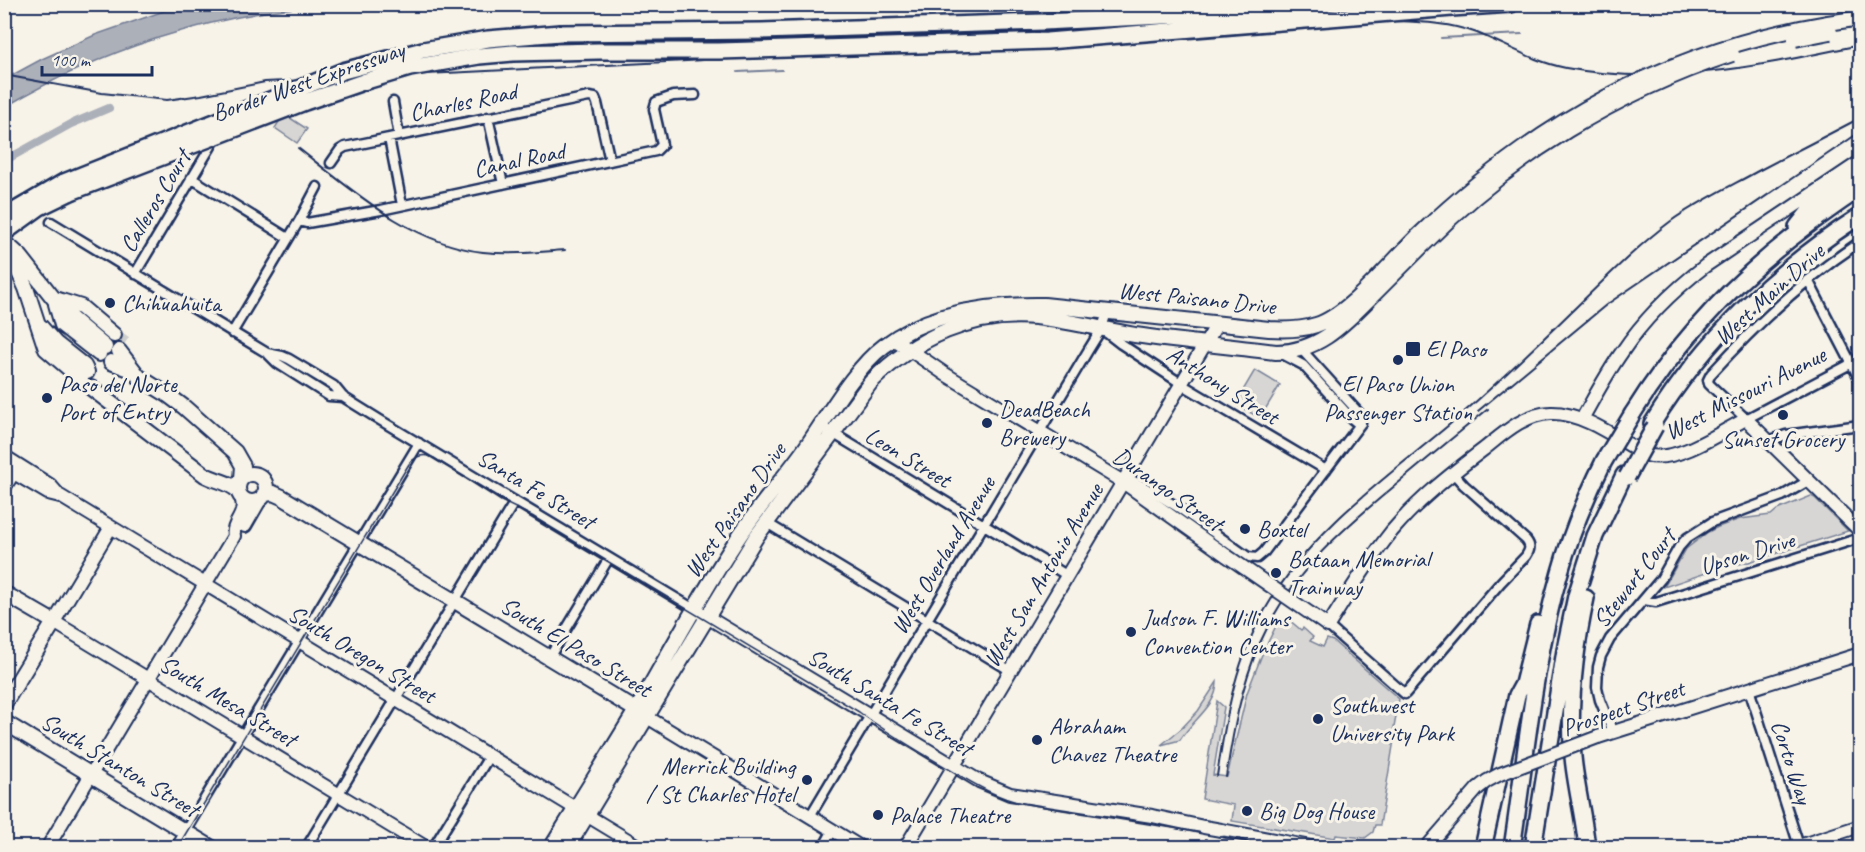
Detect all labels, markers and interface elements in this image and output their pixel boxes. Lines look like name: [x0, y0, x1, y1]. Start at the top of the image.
street label: Border West Expressway: [208, 33, 410, 128]
scale bar: [42, 39, 152, 77]
text: 100 m: [51, 49, 92, 71]
street label: Charles Road: [407, 75, 523, 128]
street label: Canal Road: [471, 135, 571, 184]
street label: Calleros Court: [113, 142, 199, 258]
street label: West Main Drive: [1708, 235, 1832, 351]
street label: West Paisano Drive: [1117, 275, 1279, 321]
place label: Chihuahuita: [122, 288, 223, 318]
marker: Chihuahuita: [103, 296, 117, 310]
place label: El Paso: [1426, 334, 1488, 364]
street label: Anthony Street: [1161, 339, 1286, 432]
street label: West Missouri Avenue: [1659, 339, 1832, 446]
marker: El Paso: [1404, 340, 1422, 358]
marker: El Paso Union Passenger Station: [1391, 353, 1405, 367]
place label: Paso del Norte Port of Entry: [59, 369, 179, 427]
place label: El Paso Union Passenger Station: [1324, 369, 1472, 427]
marker: Paso del Norte Port of Entry: [40, 391, 54, 405]
place label: DeadBeach Brewery: [999, 394, 1091, 452]
marker: Sunset Grocery: [1776, 408, 1790, 422]
marker: DeadBeach Brewery: [980, 416, 994, 430]
street label: Leon Street: [860, 420, 958, 495]
place label: Sunset Grocery: [1722, 424, 1846, 454]
street label: West Paisano Drive: [677, 435, 794, 583]
street label: Durango Street: [1107, 440, 1231, 539]
street label: Santa Fe Street: [472, 442, 603, 537]
street label: West Overland Avenue: [884, 469, 1003, 639]
street label: West San Antonio Avenue: [976, 476, 1111, 672]
place label: Boxtel: [1257, 514, 1310, 544]
street label: Stewart Court: [1586, 520, 1684, 634]
marker: Boxtel: [1238, 522, 1252, 536]
street label: Upson Drive: [1696, 524, 1800, 582]
place label: Bataan Memorial Trainway: [1288, 544, 1434, 602]
marker: Bataan Memorial Trainway: [1269, 566, 1283, 580]
street label: South El Paso Street: [495, 590, 659, 705]
street label: South Oregon Street: [283, 598, 443, 711]
place label: Judson F. Williams Convention Center: [1142, 603, 1294, 661]
marker: Judson F. Williams Convention Center: [1124, 625, 1138, 639]
street label: South Santa Fe Street: [802, 641, 980, 765]
street label: South Mesa Street: [154, 648, 304, 755]
street label: Prospect Street: [1558, 672, 1690, 743]
place label: Southwest University Park: [1330, 690, 1456, 748]
street label: South Stanton Street: [36, 706, 207, 826]
place label: Abraham Chavez Theatre: [1049, 711, 1179, 769]
marker: Southwest University Park: [1311, 712, 1325, 726]
street label: Corto Way: [1764, 716, 1820, 809]
marker: Abraham Chavez Theatre: [1030, 733, 1044, 747]
place label: Merrick Building / St Charles Hotel: [646, 751, 799, 809]
marker: Merrick Building / St Charles Hotel: [800, 773, 814, 787]
place label: Big Dog House: [1259, 796, 1376, 826]
place label: Palace Theatre: [890, 800, 1012, 830]
marker: Big Dog House: [1240, 804, 1254, 818]
marker: Palace Theatre: [871, 808, 885, 822]

